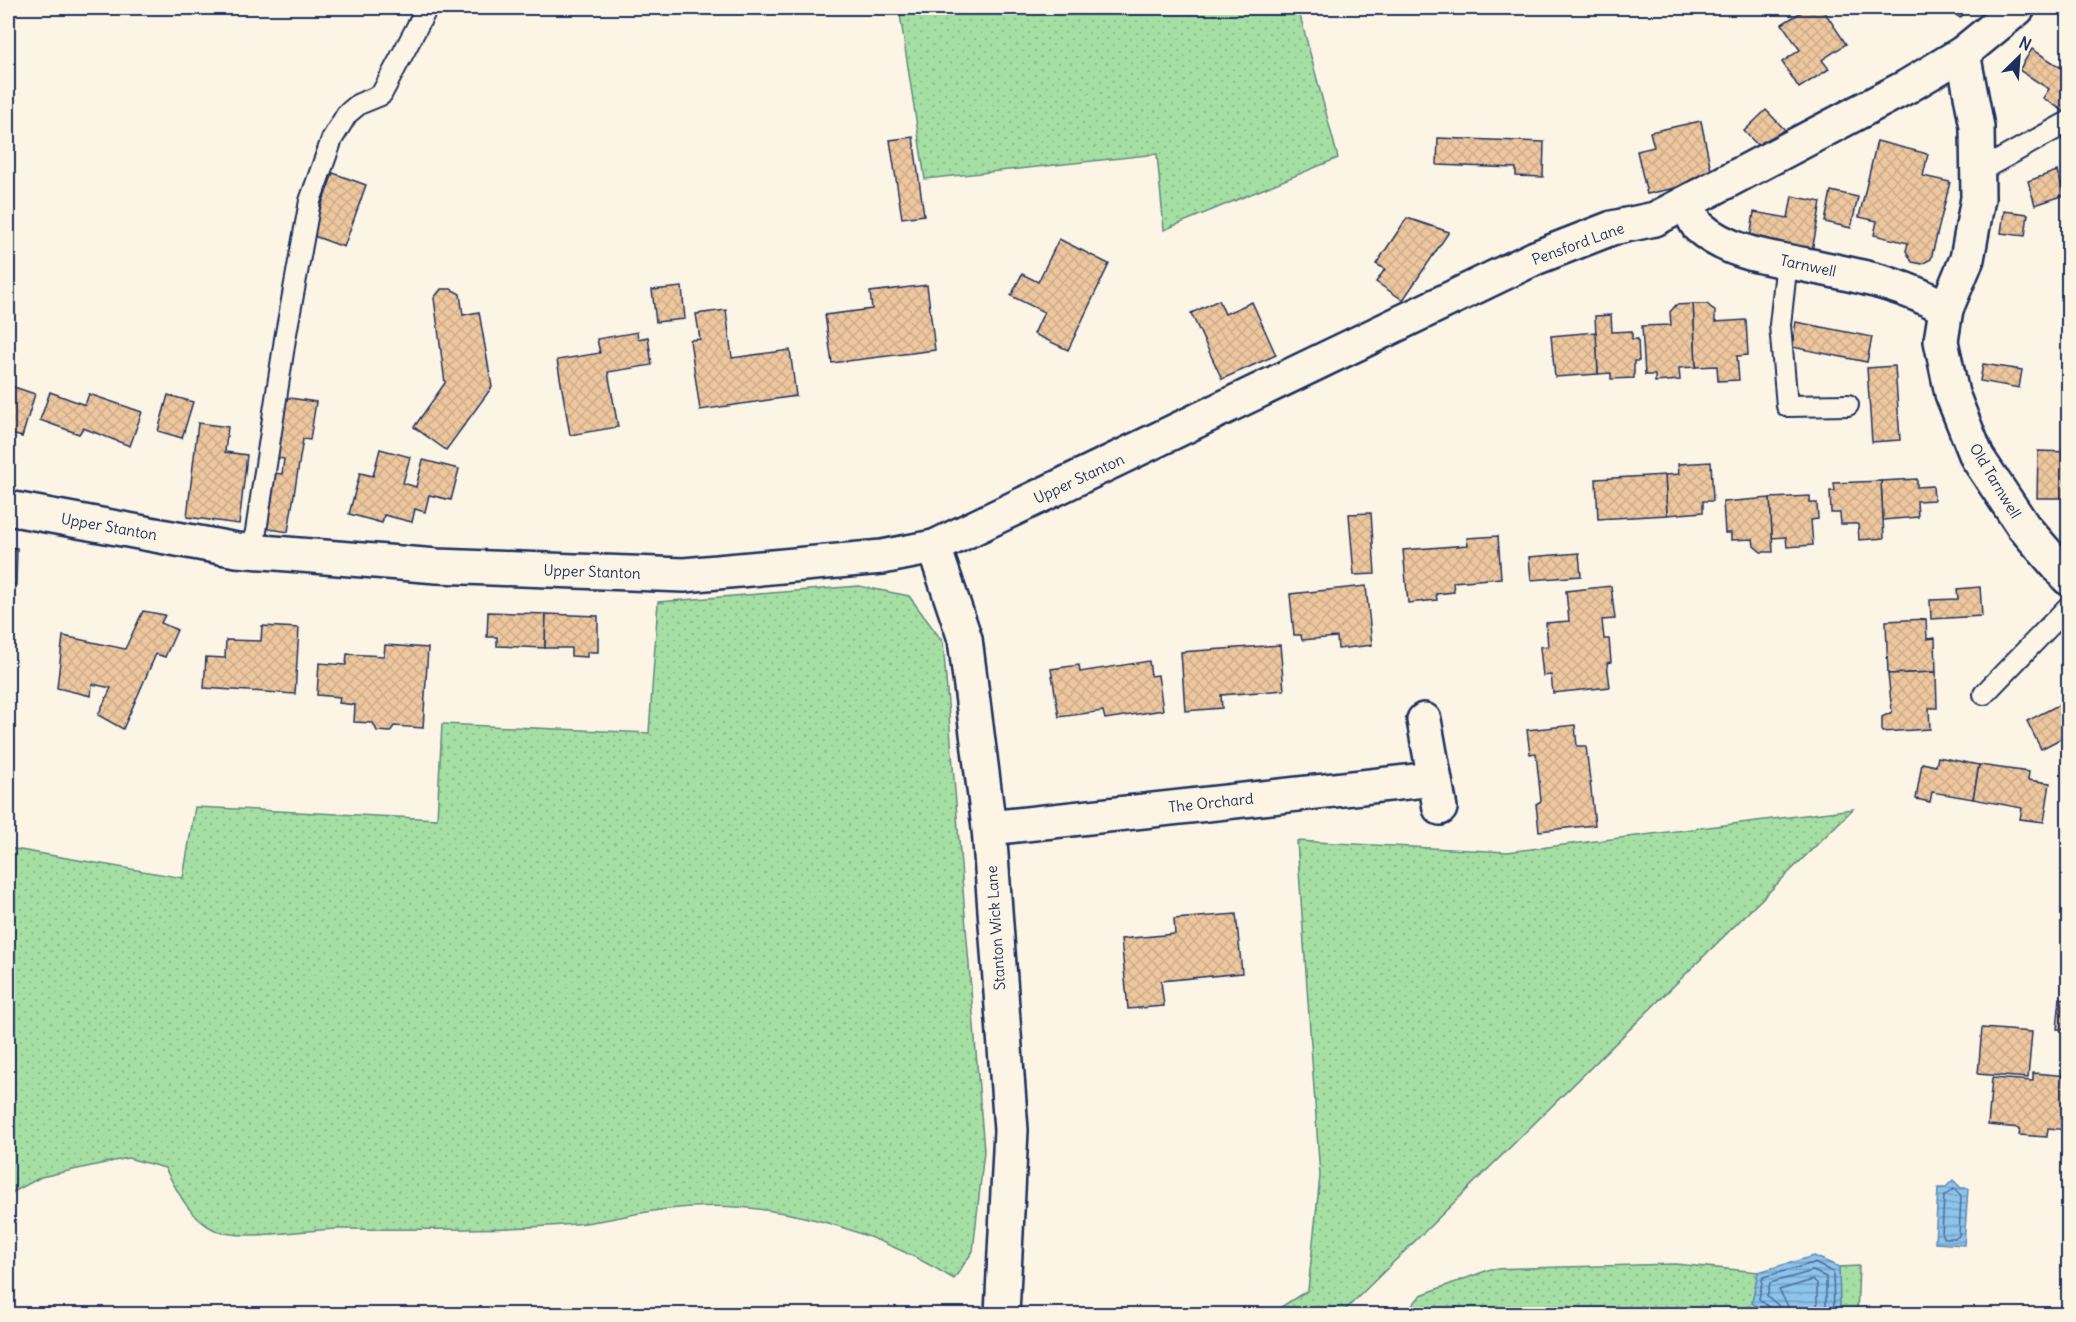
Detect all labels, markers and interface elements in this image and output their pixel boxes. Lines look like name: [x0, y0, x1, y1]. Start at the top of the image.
north arrow: [1989, 27, 2049, 87]
text: N: [2016, 32, 2035, 55]
street label: Pensford Lane: [1529, 218, 1627, 269]
street label: Tarnwell: [1778, 250, 1838, 281]
street label: Old Tarnwell: [1966, 440, 2025, 522]
street label: Upper Stanton: [1031, 449, 1127, 508]
street label: Upper Stanton: [59, 509, 159, 544]
street label: Upper Stanton: [543, 560, 641, 583]
street label: The Orchard: [1167, 789, 1255, 816]
street label: Stanton Wick Lane: [982, 865, 1009, 991]

